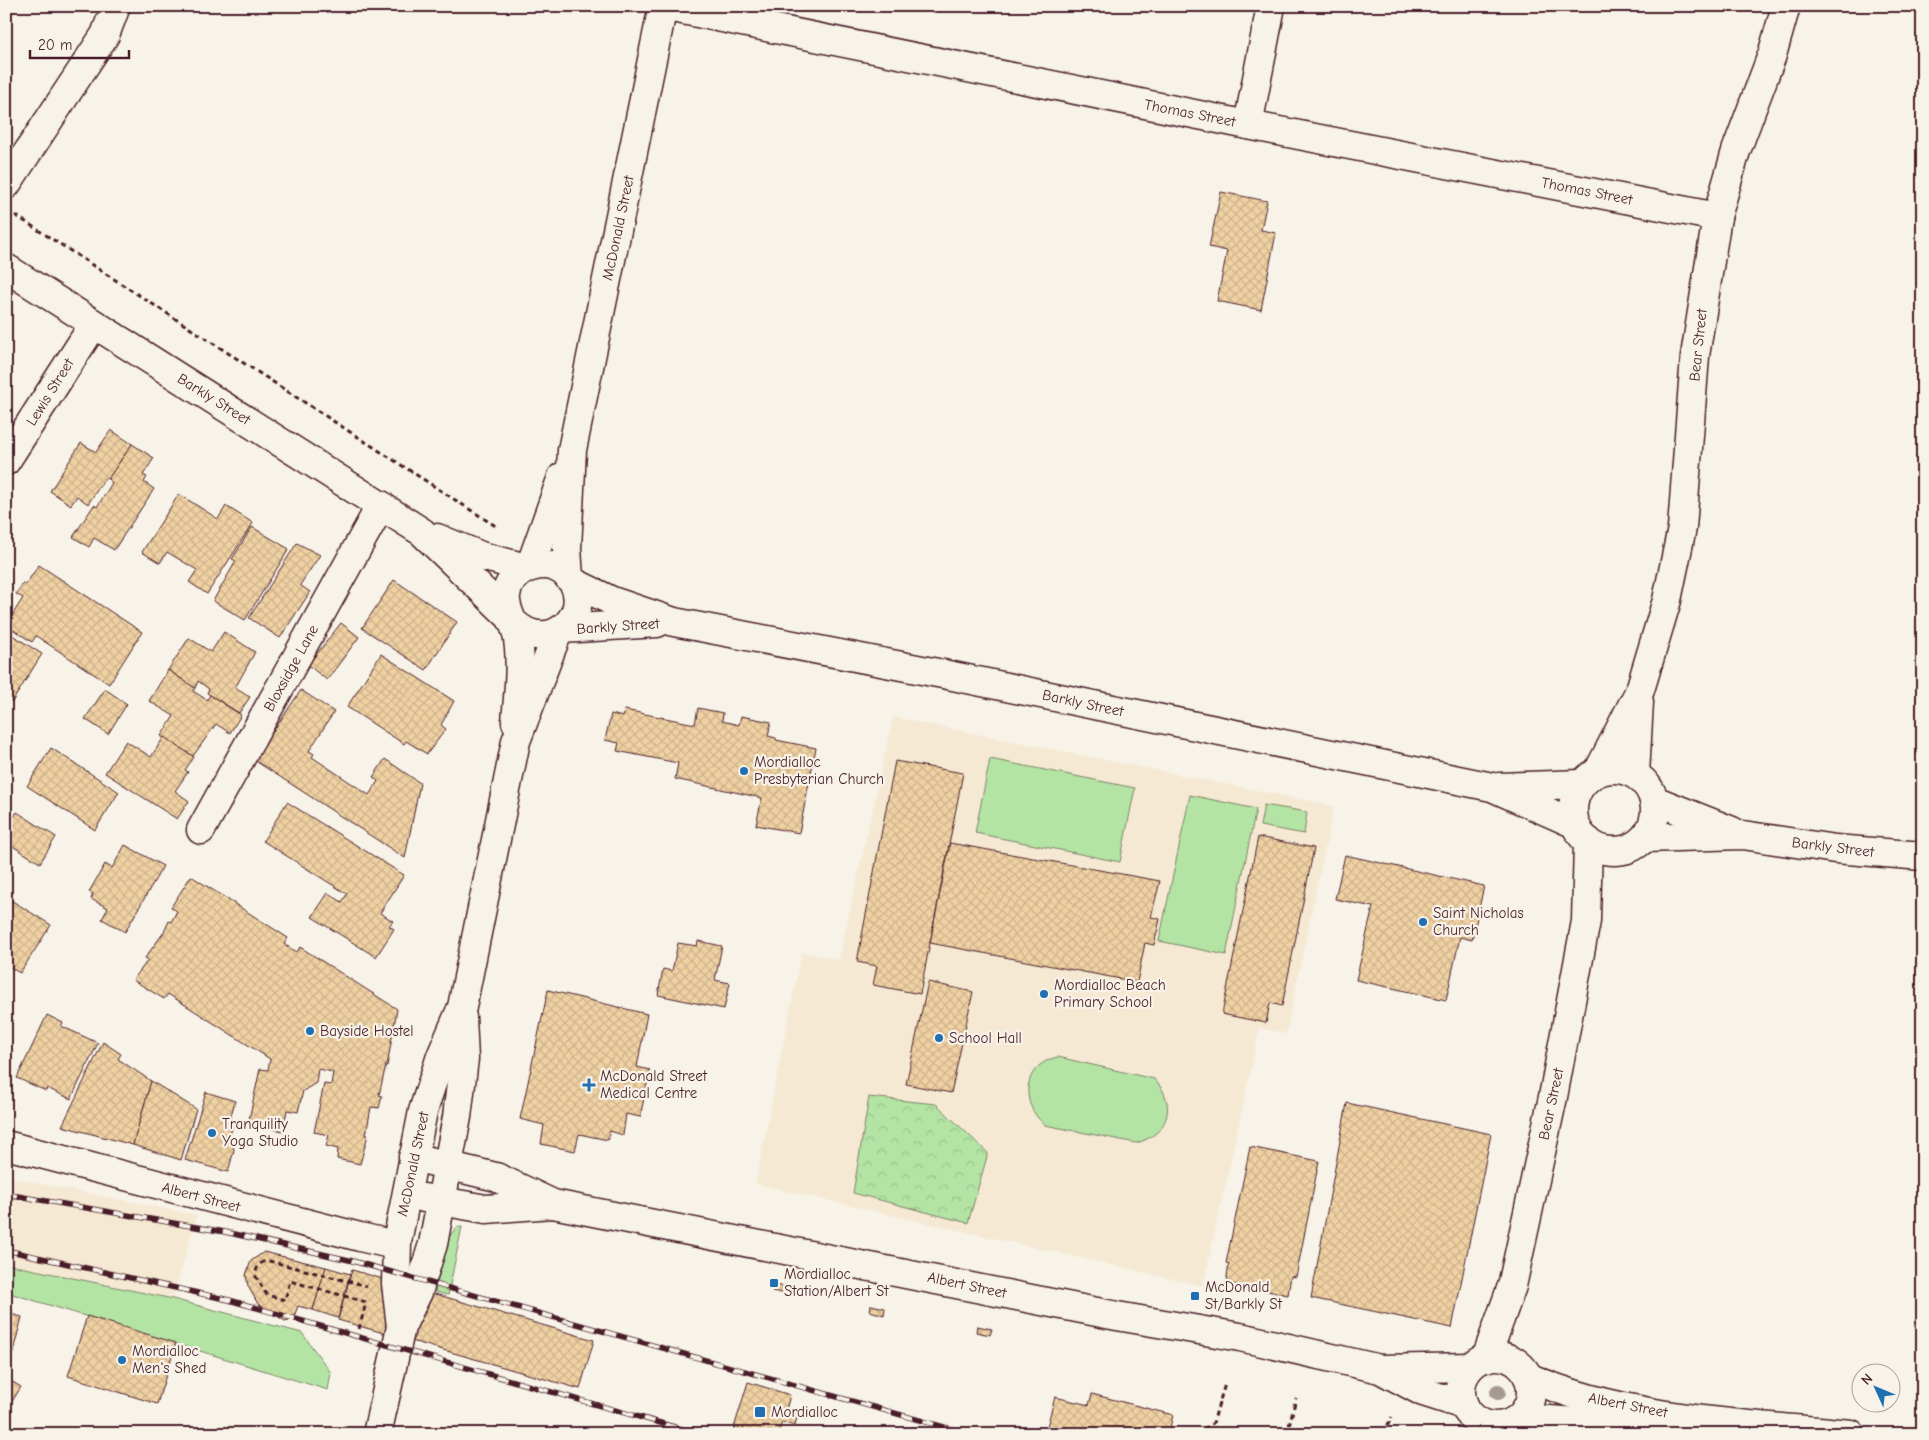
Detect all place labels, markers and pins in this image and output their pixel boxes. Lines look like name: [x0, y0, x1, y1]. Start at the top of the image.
place label: Mordialloc Presbyterian Church: [754, 753, 884, 788]
marker: Mordialloc Presbyterian Church: [738, 765, 750, 777]
place label: Saint Nicholas Church: [1433, 904, 1524, 939]
marker: Saint Nicholas Church: [1417, 916, 1429, 928]
place label: Mordialloc Beach Primary School: [1054, 976, 1166, 1011]
marker: Mordialloc Beach Primary School: [1038, 988, 1050, 1000]
place label: Bayside Hostel: [320, 1022, 413, 1040]
marker: Bayside Hostel: [304, 1025, 316, 1037]
place label: School Hall: [949, 1029, 1022, 1047]
marker: School Hall: [933, 1032, 945, 1044]
place label: McDonald Street Medical Centre: [600, 1067, 708, 1102]
marker: McDonald Street Medical Centre: [582, 1078, 596, 1092]
place label: Tranquility Yoga Studio: [222, 1115, 298, 1150]
marker: Tranquility Yoga Studio: [206, 1127, 218, 1139]
place label: Mordialloc Station/Albert St: [784, 1265, 889, 1300]
marker: Mordialloc Station/Albert St: [768, 1277, 780, 1289]
place label: McDonald St/Barkly St: [1205, 1278, 1283, 1313]
marker: McDonald St/Barkly St: [1189, 1290, 1201, 1302]
place label: Mordialloc Men's Shed: [132, 1342, 206, 1377]
marker: Mordialloc Men's Shed: [116, 1354, 128, 1366]
place label: Mordialloc: [771, 1403, 838, 1421]
marker: Mordialloc: [753, 1405, 767, 1419]

